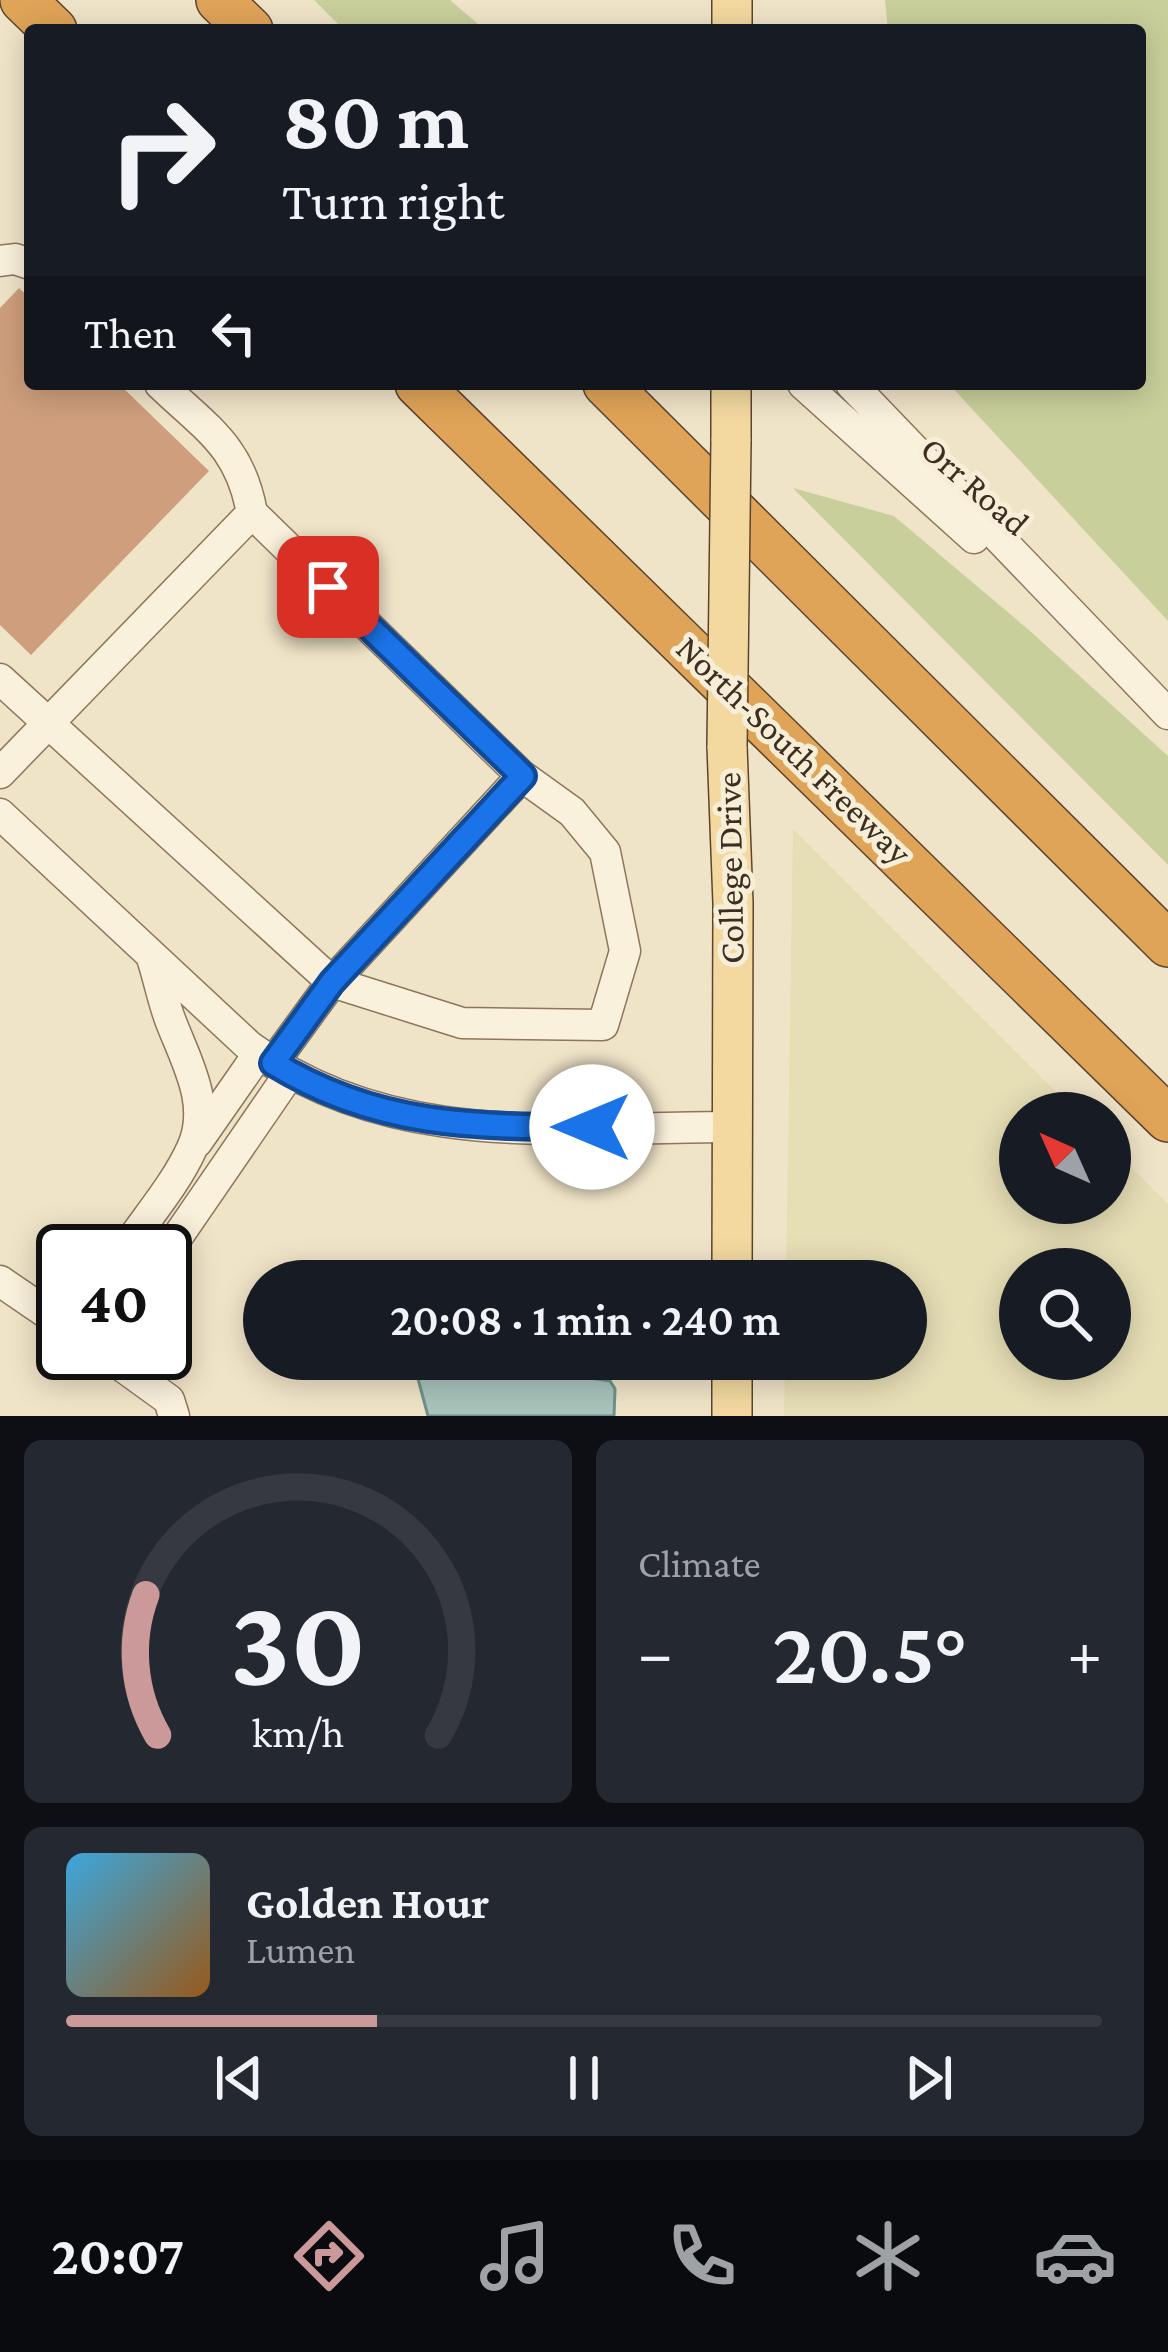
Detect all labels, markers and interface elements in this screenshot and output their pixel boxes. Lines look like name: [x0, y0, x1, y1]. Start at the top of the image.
icon: right: [84, 72, 240, 228]
text: 80 m: [282, 73, 469, 166]
text: Turn right: [282, 171, 504, 231]
icon: left: [201, 300, 267, 366]
text: Then: [84, 308, 177, 358]
street label: Orr Road: [913, 428, 1037, 544]
pin: [277, 536, 379, 638]
icon: arrive: [295, 554, 361, 620]
street label: North-South Freeway: [668, 628, 920, 873]
street label: College Drive: [708, 772, 752, 964]
position arrow: [529, 1064, 655, 1190]
north arrow: [999, 1092, 1131, 1224]
map controls: [999, 1092, 1131, 1380]
speed limit sign: 40: [36, 1224, 192, 1380]
button: search: [999, 1248, 1131, 1380]
text: 20:08 · 1 min · 240 m: [390, 1295, 780, 1345]
text: Climate: [638, 1542, 761, 1585]
text: 30: [230, 1572, 366, 1711]
text: 20.5°: [773, 1602, 967, 1702]
text: −: [638, 1616, 673, 1689]
text: +: [1067, 1616, 1102, 1689]
text: km/h: [252, 1708, 344, 1755]
text: Golden Hour: [246, 1878, 489, 1928]
text: Lumen: [246, 1928, 355, 1971]
icon: previous: [206, 2045, 272, 2111]
icon: pause: [551, 2045, 617, 2111]
icon: next: [896, 2045, 962, 2111]
icon: directions: [287, 2214, 371, 2298]
icon: music: [473, 2214, 557, 2298]
icon: phone: [660, 2214, 744, 2298]
icon: climate: [846, 2214, 930, 2298]
icon: car: [1033, 2214, 1117, 2298]
text: 20:07: [51, 2226, 184, 2286]

